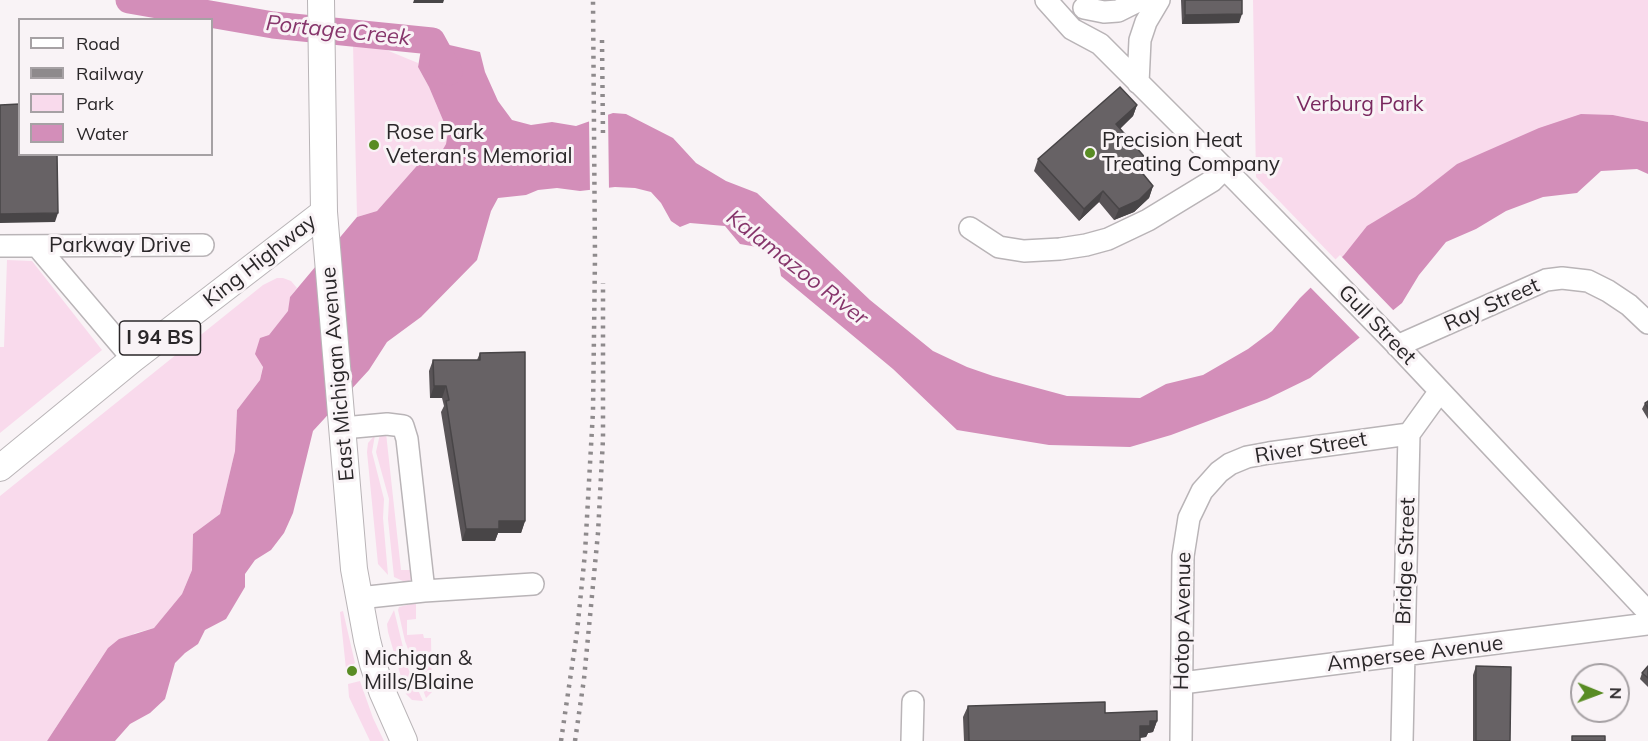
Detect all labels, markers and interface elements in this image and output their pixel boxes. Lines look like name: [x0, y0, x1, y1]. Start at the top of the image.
water label: Portage Creek: [265, 10, 411, 52]
legend: [18, 18, 213, 156]
text: Road: [76, 32, 120, 55]
text: Railway: [76, 62, 144, 85]
text: Park: [76, 92, 114, 115]
park label: Verburg Park: [1296, 92, 1424, 118]
place label: Rose Park Veteran's Memorial: [386, 120, 573, 170]
text: Water: [76, 122, 128, 145]
place label: Precision Heat Treating Company: [1102, 128, 1280, 178]
marker: Rose Park Veteran's Memorial: [367, 138, 381, 152]
marker: Precision Heat Treating Company: [1083, 146, 1097, 160]
water label: Kalamazoo River: [721, 205, 873, 331]
street label: King Highway: [199, 209, 321, 313]
street label: Parkway Drive: [49, 233, 191, 259]
street label: East Michigan Avenue: [316, 266, 360, 482]
street label: Ray Street: [1440, 273, 1544, 337]
street label: Gull Street: [1333, 280, 1421, 370]
road number: I 94 BS: [120, 321, 201, 355]
street label: River Street: [1253, 427, 1369, 469]
street label: Bridge Street: [1391, 497, 1421, 625]
street label: Hotop Avenue: [1169, 552, 1197, 690]
street label: Ampersee Avenue: [1325, 631, 1505, 677]
place label: Michigan & Mills/Blaine: [364, 646, 474, 696]
north arrow: [1570, 663, 1630, 723]
marker: Michigan & Mills/Blaine: [345, 664, 359, 678]
text: N: [1606, 687, 1626, 699]

